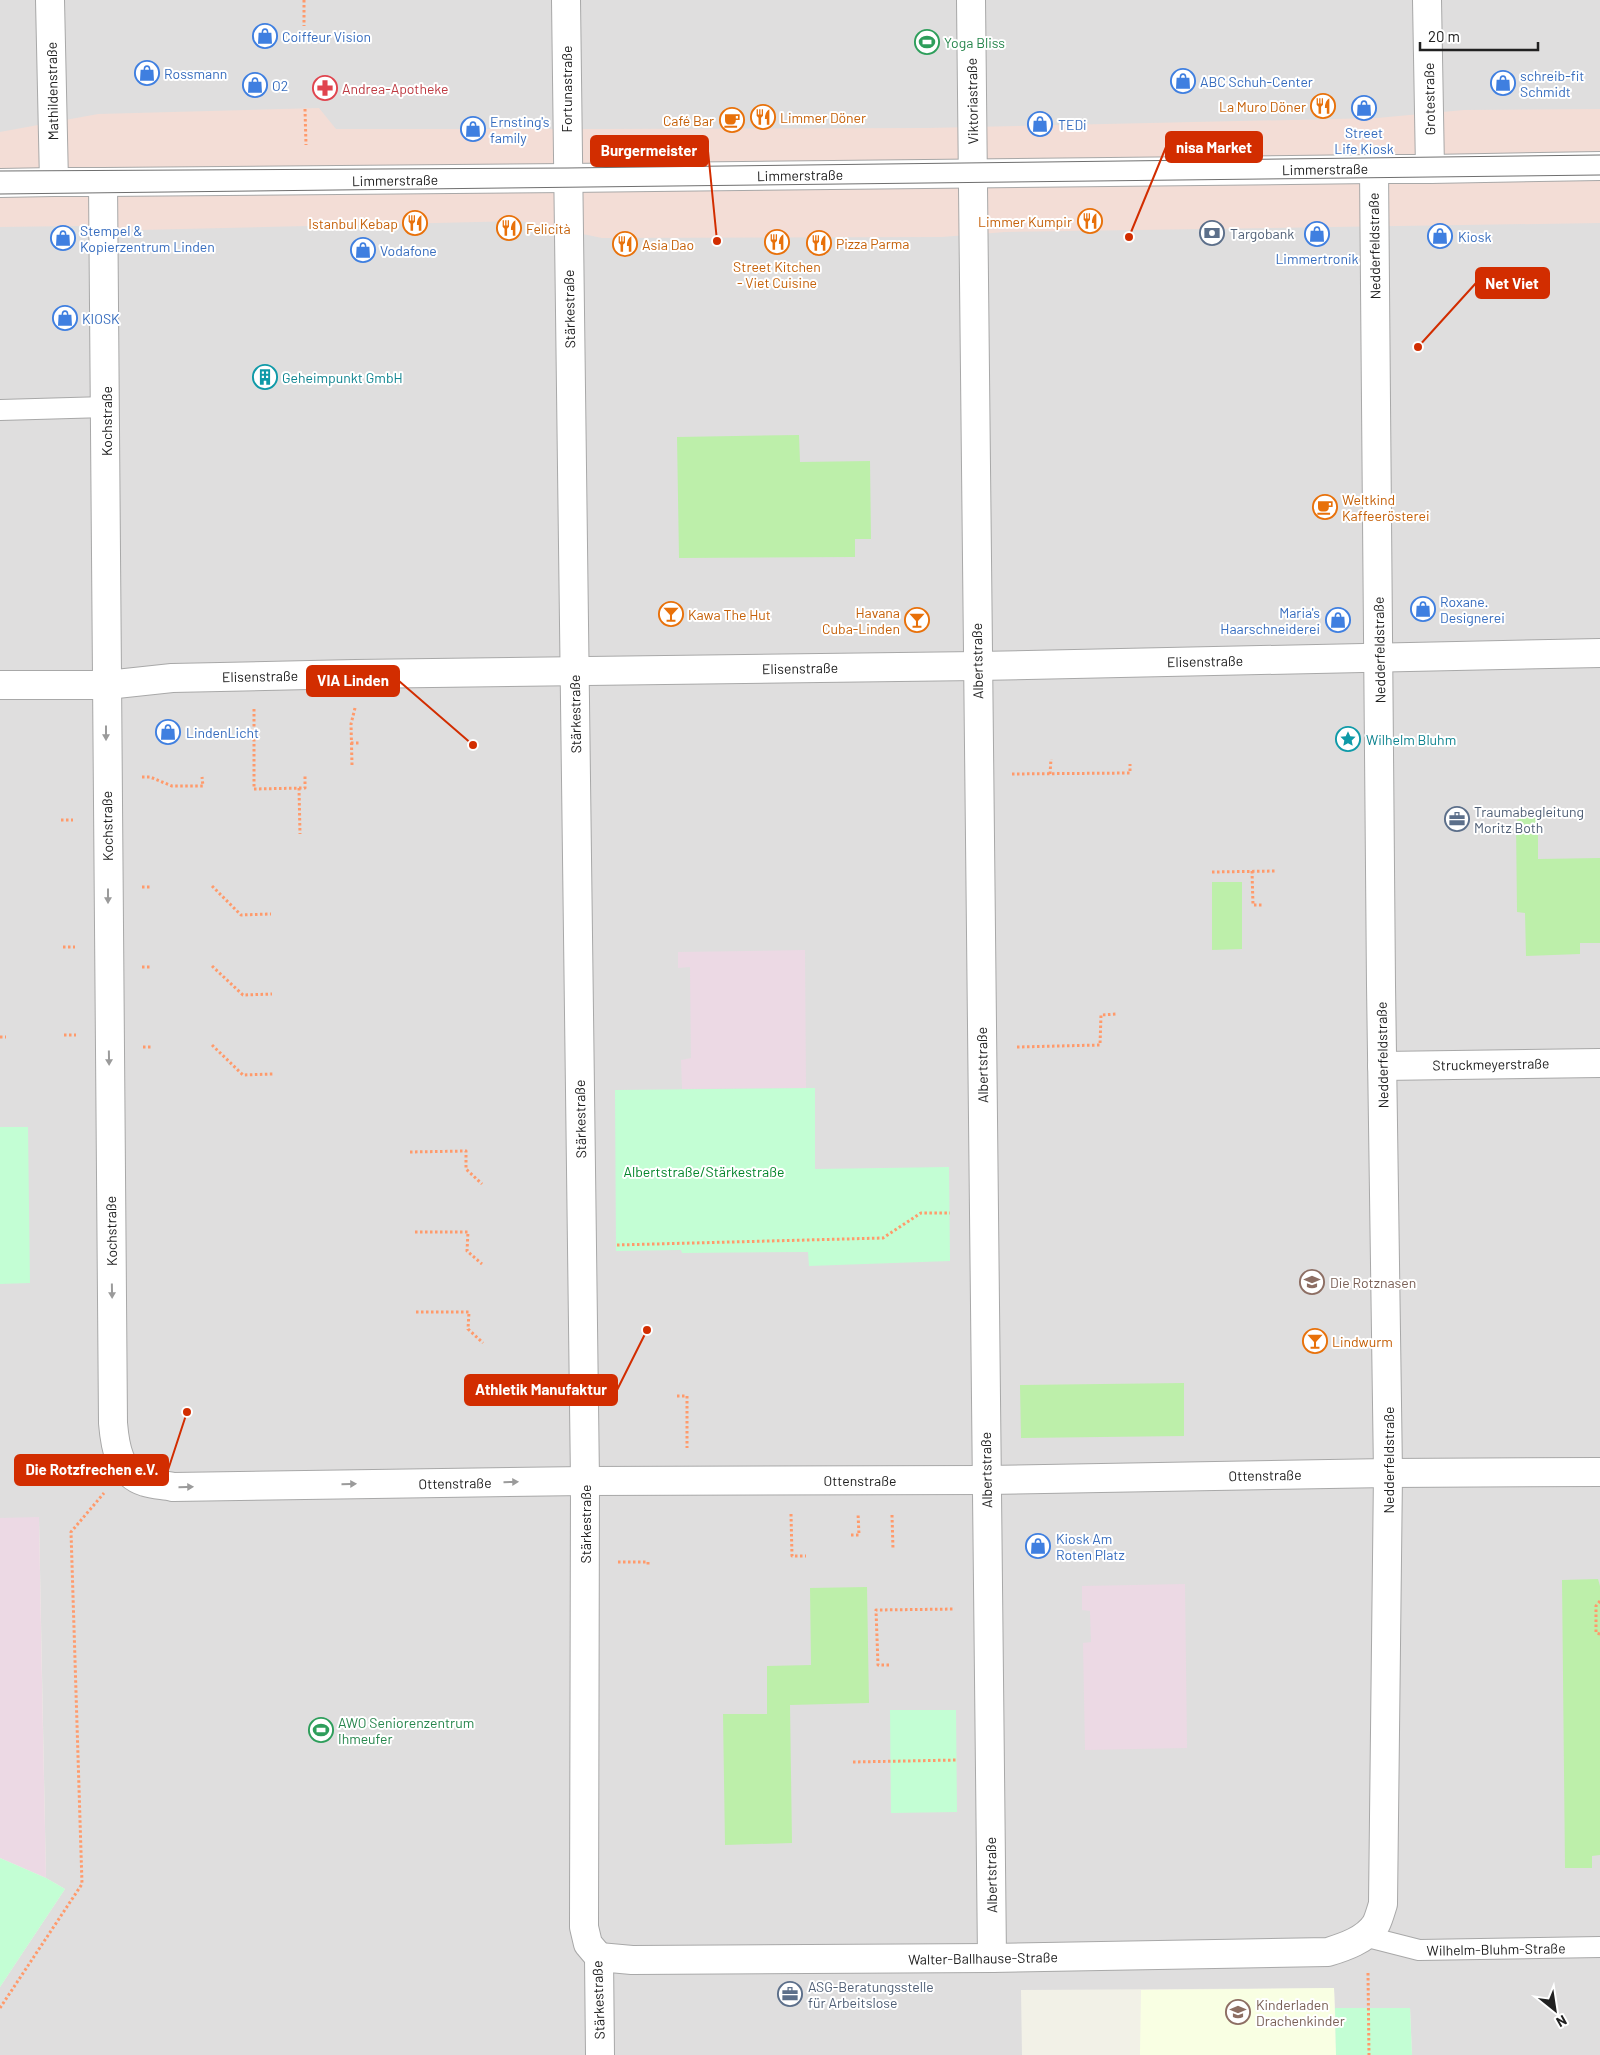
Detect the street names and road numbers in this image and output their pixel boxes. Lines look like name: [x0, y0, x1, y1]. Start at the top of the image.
street label: Mathildenstraße: [43, 42, 61, 140]
street label: Fortunastraße: [558, 46, 575, 132]
street label: Viktoriastraße: [963, 58, 981, 144]
street label: Grotestraße: [1420, 63, 1438, 135]
street label: Limmerstraße: [1282, 160, 1368, 178]
street label: Limmerstraße: [757, 166, 843, 184]
street label: Limmerstraße: [352, 171, 438, 189]
street label: Nedderfeldstraße: [1365, 192, 1383, 300]
street label: Stärkestraße: [560, 269, 578, 349]
street label: Kochstraße: [98, 386, 115, 456]
street label: Nedderfeldstraße: [1370, 596, 1388, 704]
street label: Albertstraße: [968, 623, 986, 699]
street label: Elisenstraße: [1167, 652, 1243, 670]
street label: Elisenstraße: [762, 659, 838, 677]
street label: Elisenstraße: [222, 667, 298, 685]
street label: Stärkestraße: [566, 674, 584, 754]
street label: Kochstraße: [98, 791, 116, 861]
street label: Nedderfeldstraße: [1373, 1001, 1391, 1109]
street label: Albertstraße: [973, 1027, 991, 1103]
street label: Struckmeyerstraße: [1432, 1054, 1550, 1074]
street label: Stärkestraße: [571, 1079, 589, 1159]
street label: Kochstraße: [102, 1196, 120, 1266]
street label: Nedderfeldstraße: [1380, 1407, 1397, 1513]
street label: Albertstraße: [977, 1432, 995, 1508]
street label: Ottenstraße: [1228, 1466, 1302, 1484]
street label: Ottenstraße: [824, 1472, 897, 1489]
street label: Ottenstraße: [418, 1474, 492, 1492]
street label: Stärkestraße: [577, 1485, 594, 1563]
street label: Albertstraße: [982, 1837, 1000, 1913]
street label: Wilhelm-Bluhm-Straße: [1426, 1939, 1566, 1959]
street label: Walter-Ballhause-Straße: [908, 1948, 1058, 1968]
street label: Stärkestraße: [588, 1960, 608, 2040]

